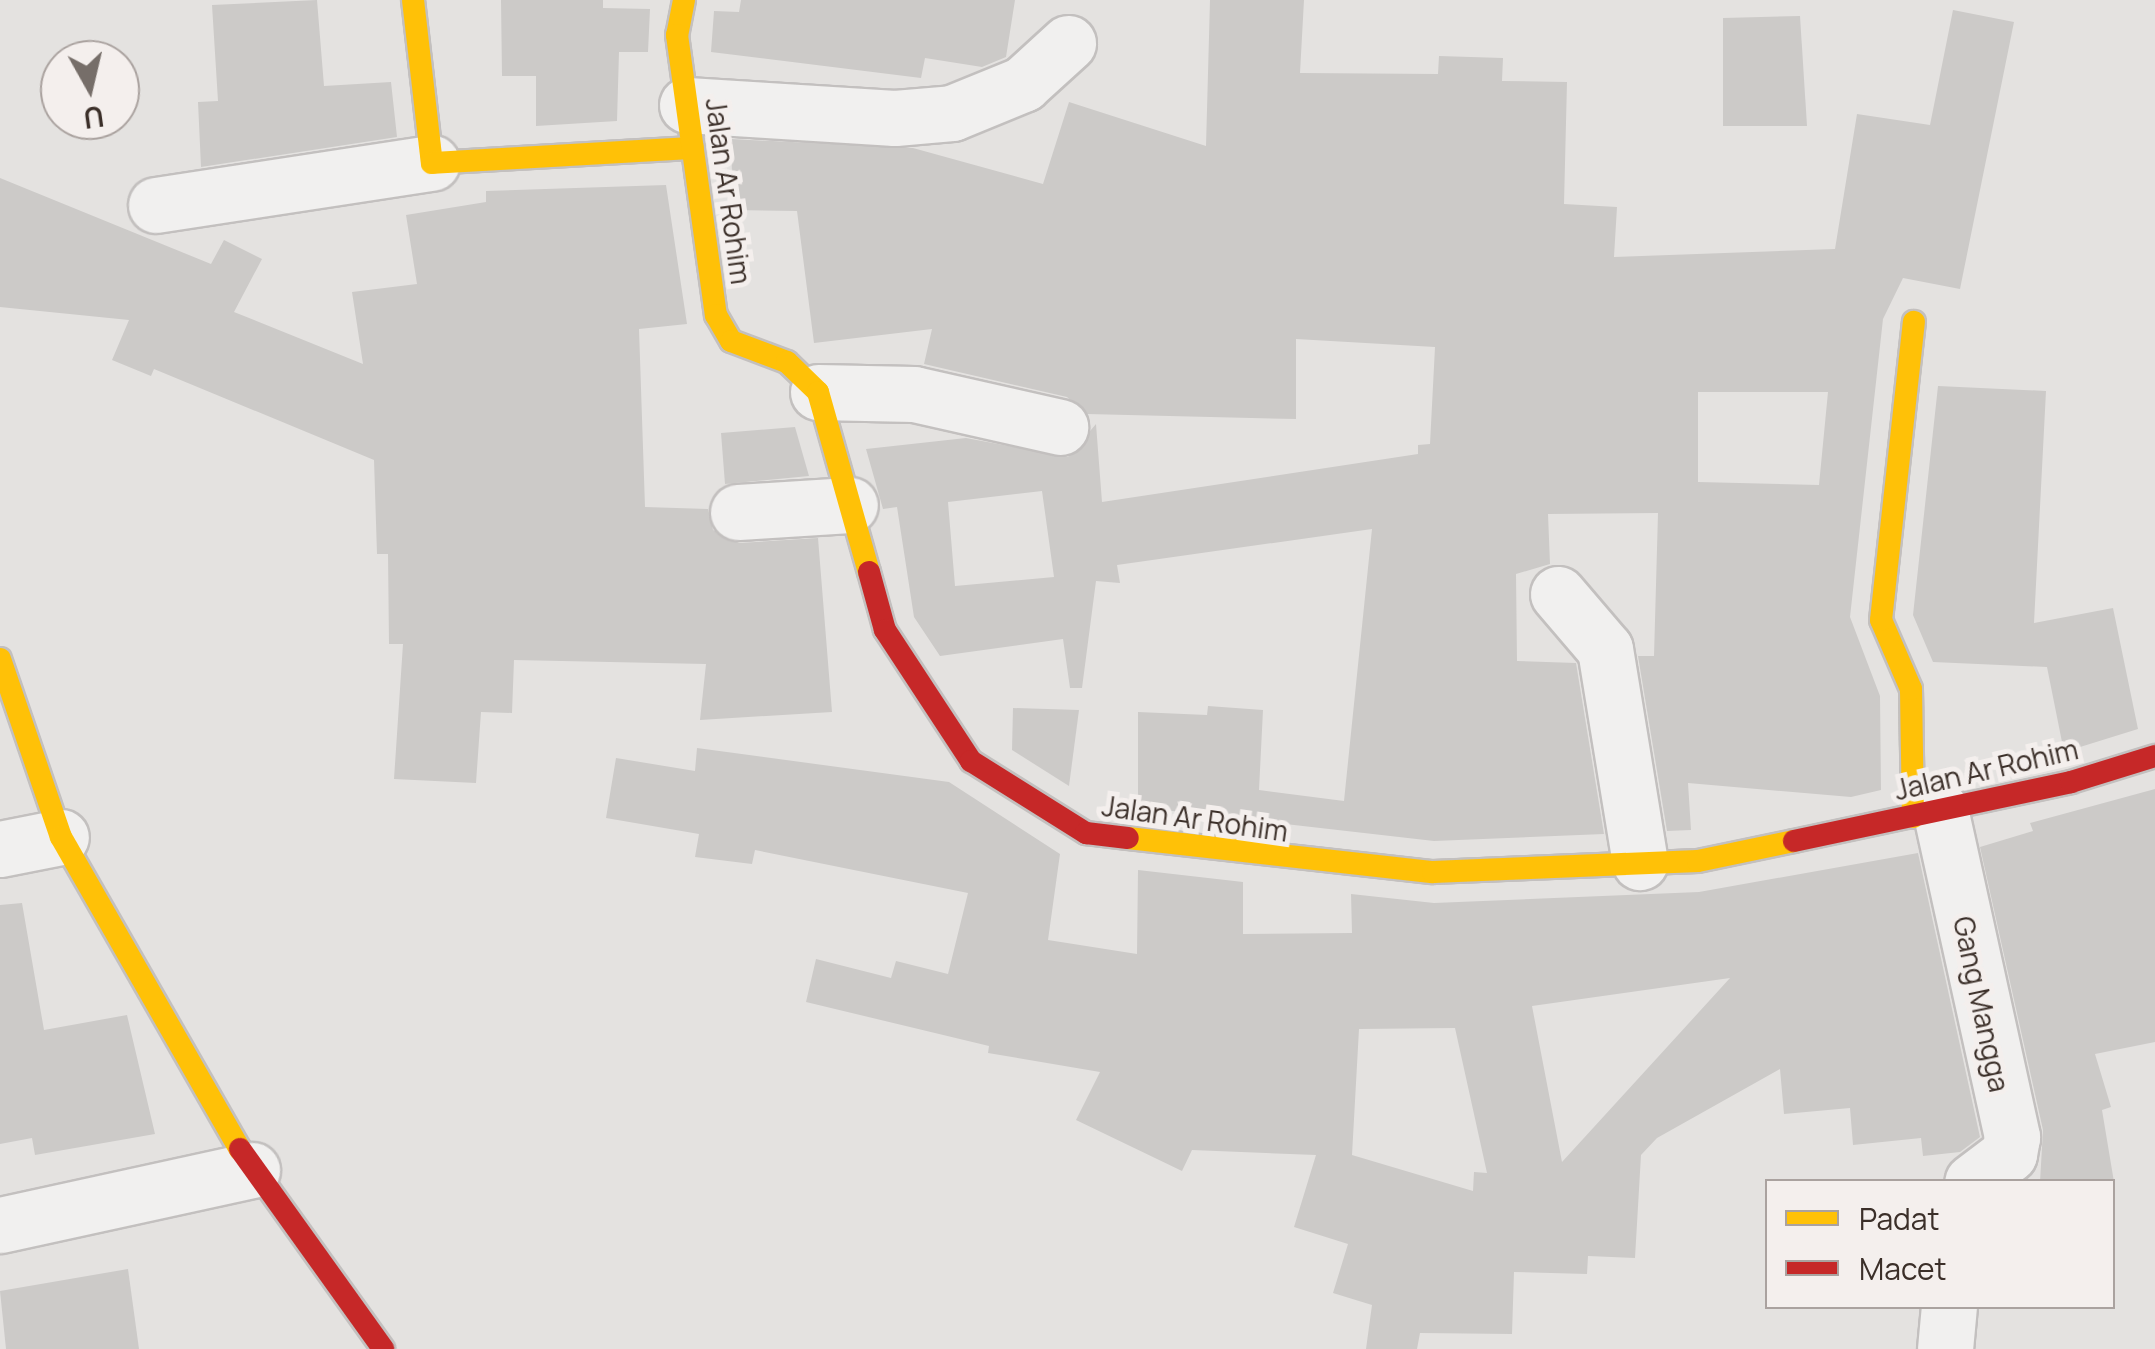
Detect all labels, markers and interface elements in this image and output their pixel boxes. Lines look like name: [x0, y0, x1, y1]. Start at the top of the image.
north arrow: [40, 40, 140, 140]
street label: Jalan Ar Rohim: [699, 96, 759, 286]
text: U: [81, 98, 107, 138]
street label: Jalan Ar Rohim: [1891, 732, 2081, 806]
street label: Jalan Ar Rohim: [1100, 788, 1290, 848]
street label: Gang Mangga: [1947, 913, 2017, 1095]
legend: [1765, 1179, 2115, 1309]
text: Padat: [1859, 1198, 1940, 1239]
text: Macet: [1859, 1248, 1947, 1289]

